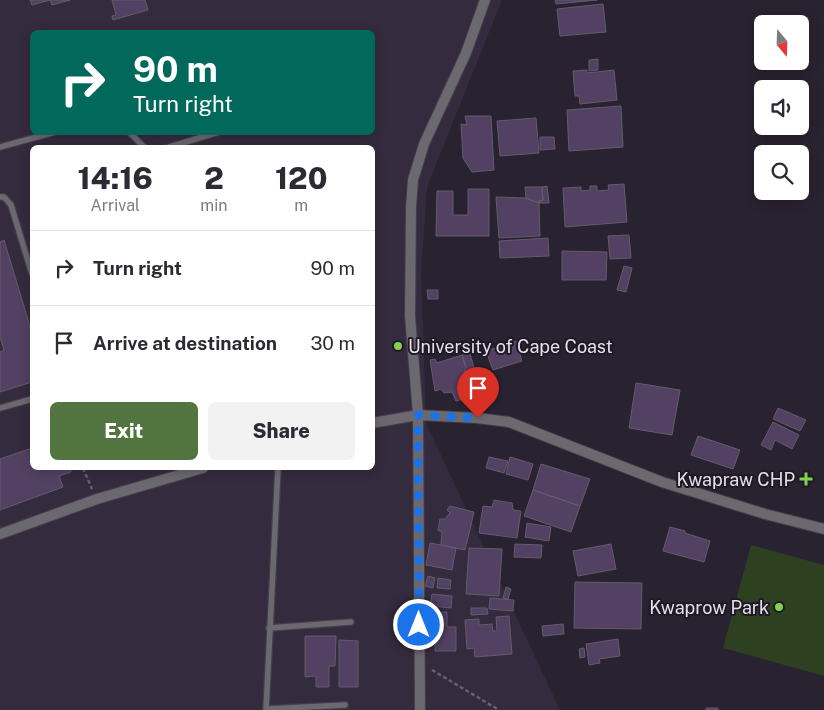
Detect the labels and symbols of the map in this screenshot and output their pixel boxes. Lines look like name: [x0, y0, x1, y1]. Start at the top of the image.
north arrow: [754, 15, 809, 70]
place label: University of Cape Coast: [408, 336, 613, 357]
marker: University of Cape Coast: [392, 340, 404, 352]
pin: [457, 367, 499, 418]
place label: Kwapraw CHP: [677, 469, 795, 490]
marker: Kwapraw CHP: [799, 472, 813, 486]
place label: Kwaprow Park: [649, 597, 769, 618]
position arrow: [392, 598, 444, 650]
marker: Kwaprow Park: [773, 601, 785, 613]

